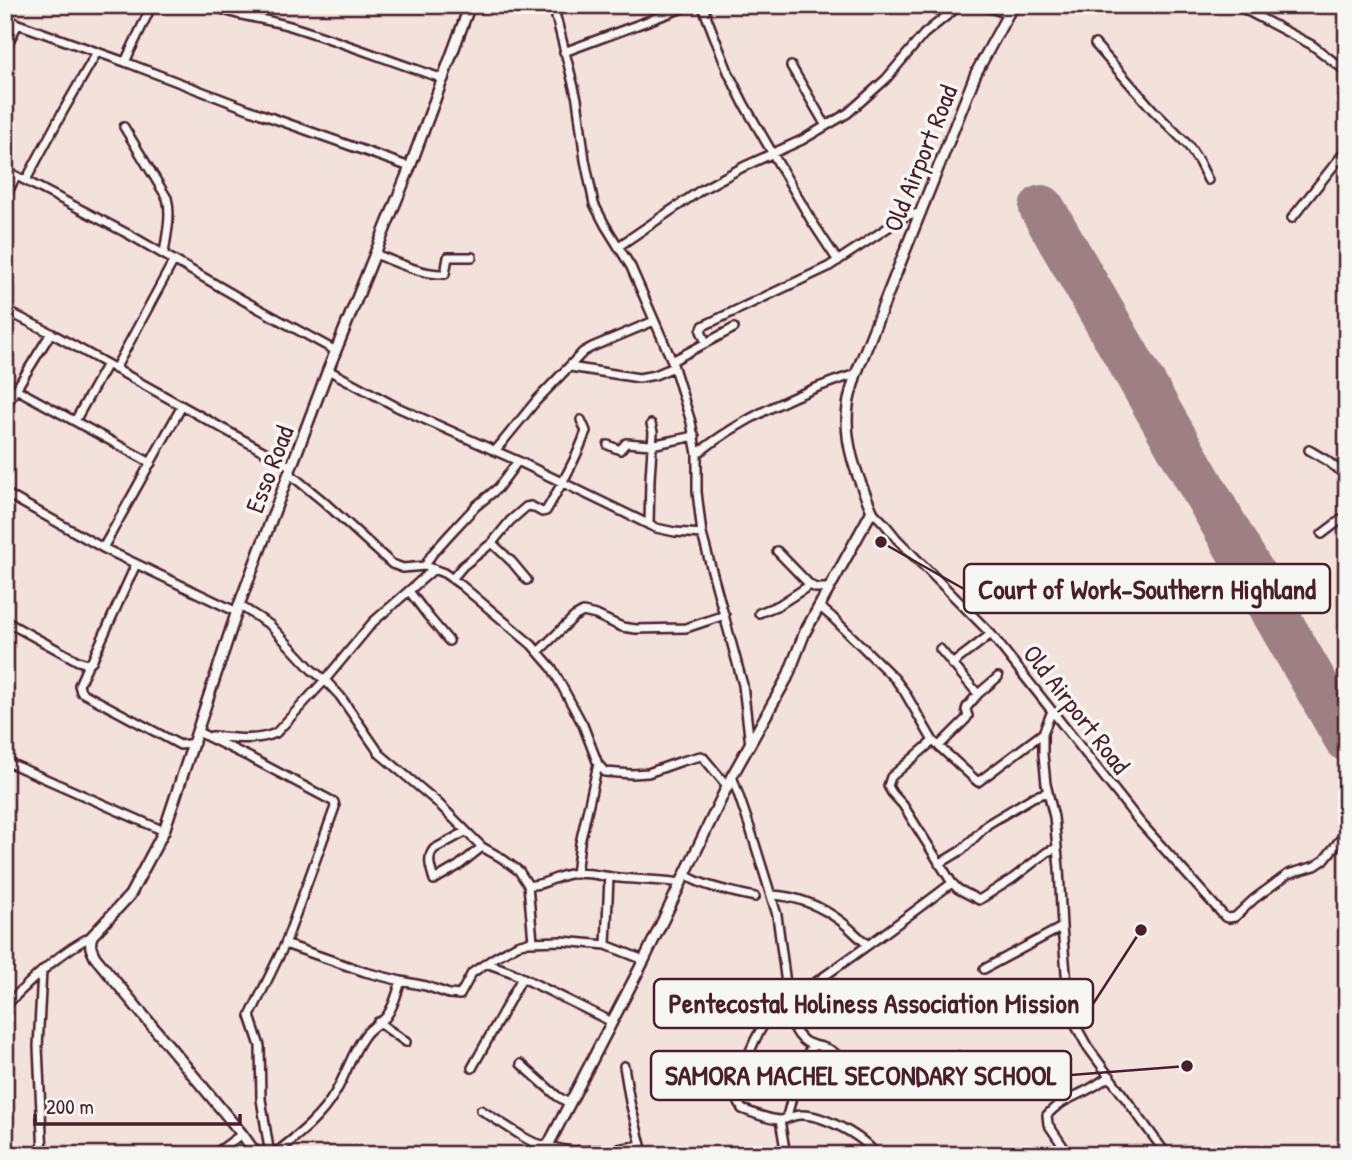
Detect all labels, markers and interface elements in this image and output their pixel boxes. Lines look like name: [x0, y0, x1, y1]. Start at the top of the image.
street label: Old Airport Road: [875, 80, 965, 236]
street label: Esso Road: [236, 420, 302, 518]
callout: Court of Work-Southern Highland: [964, 564, 1330, 613]
text: Court of Work-Southern Highland: [978, 570, 1316, 609]
street label: Old Airport Road: [1015, 637, 1139, 781]
callout: Pentecostal Holiness Association Mission: [654, 979, 1093, 1028]
text: Pentecostal Holiness Association Mission: [669, 984, 1080, 1022]
callout: SAMORA MACHEL SECONDARY SCHOOL: [651, 1051, 1071, 1100]
text: SAMORA MACHEL SECONDARY SCHOOL: [665, 1056, 1058, 1094]
scale bar: [35, 1083, 240, 1127]
text: 200 m: [46, 1092, 94, 1121]

